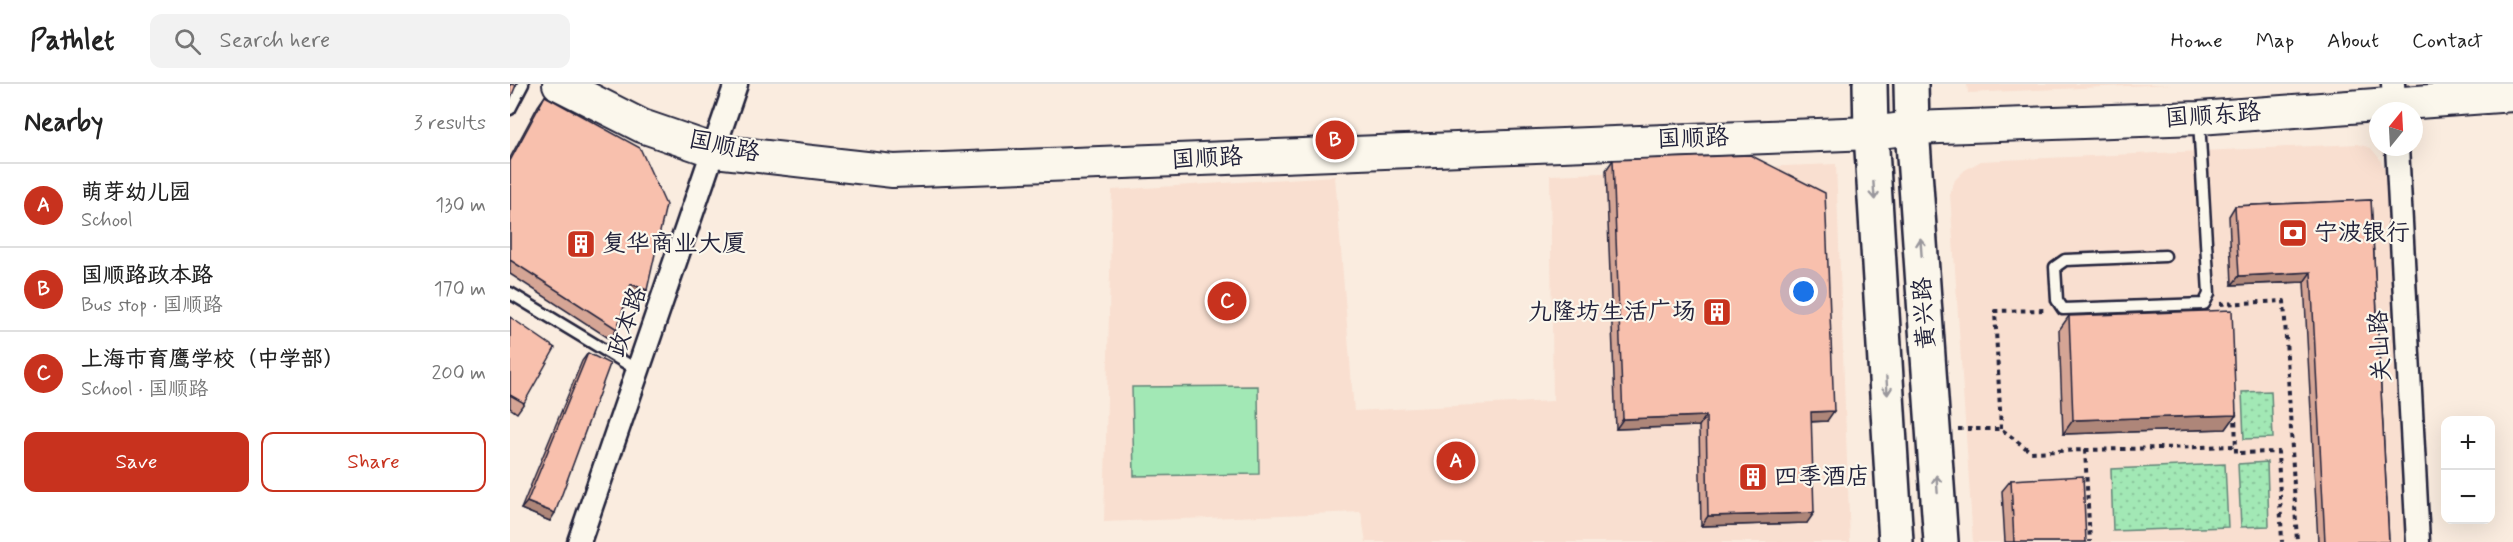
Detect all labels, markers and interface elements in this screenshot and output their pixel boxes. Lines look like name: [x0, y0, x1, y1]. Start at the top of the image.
search box: [150, 14, 570, 68]
text: Pathlet: [30, 23, 114, 60]
icon: search: [171, 25, 204, 58]
text: Search here: [219, 27, 330, 55]
text: Home: [2171, 27, 2223, 55]
text: Map: [2256, 27, 2294, 55]
text: About: [2327, 27, 2379, 55]
text: Contact: [2412, 27, 2483, 55]
street label: 国顺东路: [2164, 97, 2262, 135]
north arrow: [2369, 102, 2423, 156]
text: Nearby: [24, 106, 103, 140]
text: 3 results: [414, 110, 486, 137]
pin: B: [1316, 118, 1354, 162]
street label: 国顺路: [1656, 122, 1730, 156]
street label: 国顺路: [686, 124, 762, 170]
street label: 国顺路: [1170, 142, 1244, 176]
text: 萌芽幼儿园: [81, 179, 191, 207]
one-way arrow: [1869, 181, 1880, 201]
text: A: [37, 192, 50, 219]
text: 130 m: [435, 192, 486, 219]
text: School: [81, 207, 133, 234]
bank icon: 宁波银行: [2277, 217, 2309, 249]
place label: 宁波银行: [2314, 218, 2410, 249]
building icon: 复华商业大厦: [565, 228, 597, 260]
place label: 复华商业大厦: [602, 229, 746, 260]
one-way arrow: [1915, 238, 1926, 258]
text: 国顺路政本路: [81, 262, 213, 290]
text: B: [37, 276, 50, 303]
text: 170 m: [434, 276, 486, 303]
street label: 黄兴路: [1907, 276, 1943, 350]
your location: [1789, 277, 1818, 306]
pin: C: [1208, 278, 1246, 324]
street label: 政本路: [602, 283, 654, 361]
text: Bus stop · 国顺路: [81, 292, 223, 319]
building icon: 九隆坊生活广场: [1701, 296, 1733, 328]
place label: 九隆坊生活广场: [1528, 297, 1696, 328]
street label: 关山路: [2364, 309, 2398, 383]
text: 上海市育鹰学校（中学部）: [81, 346, 345, 374]
text: C: [36, 360, 51, 387]
text: 200 m: [431, 360, 486, 387]
one-way arrow: [1881, 375, 1892, 395]
text: School · 国顺路: [81, 376, 208, 403]
map controls: [2441, 416, 2495, 524]
button: +: [2441, 416, 2495, 470]
button: Save: [24, 432, 249, 492]
button: Share: [261, 432, 486, 492]
pin: A: [1436, 438, 1476, 484]
building icon: 四季酒店: [1737, 461, 1769, 493]
place label: 四季酒店: [1774, 462, 1870, 493]
button: −: [2441, 470, 2495, 524]
one-way arrow: [1931, 474, 1942, 494]

